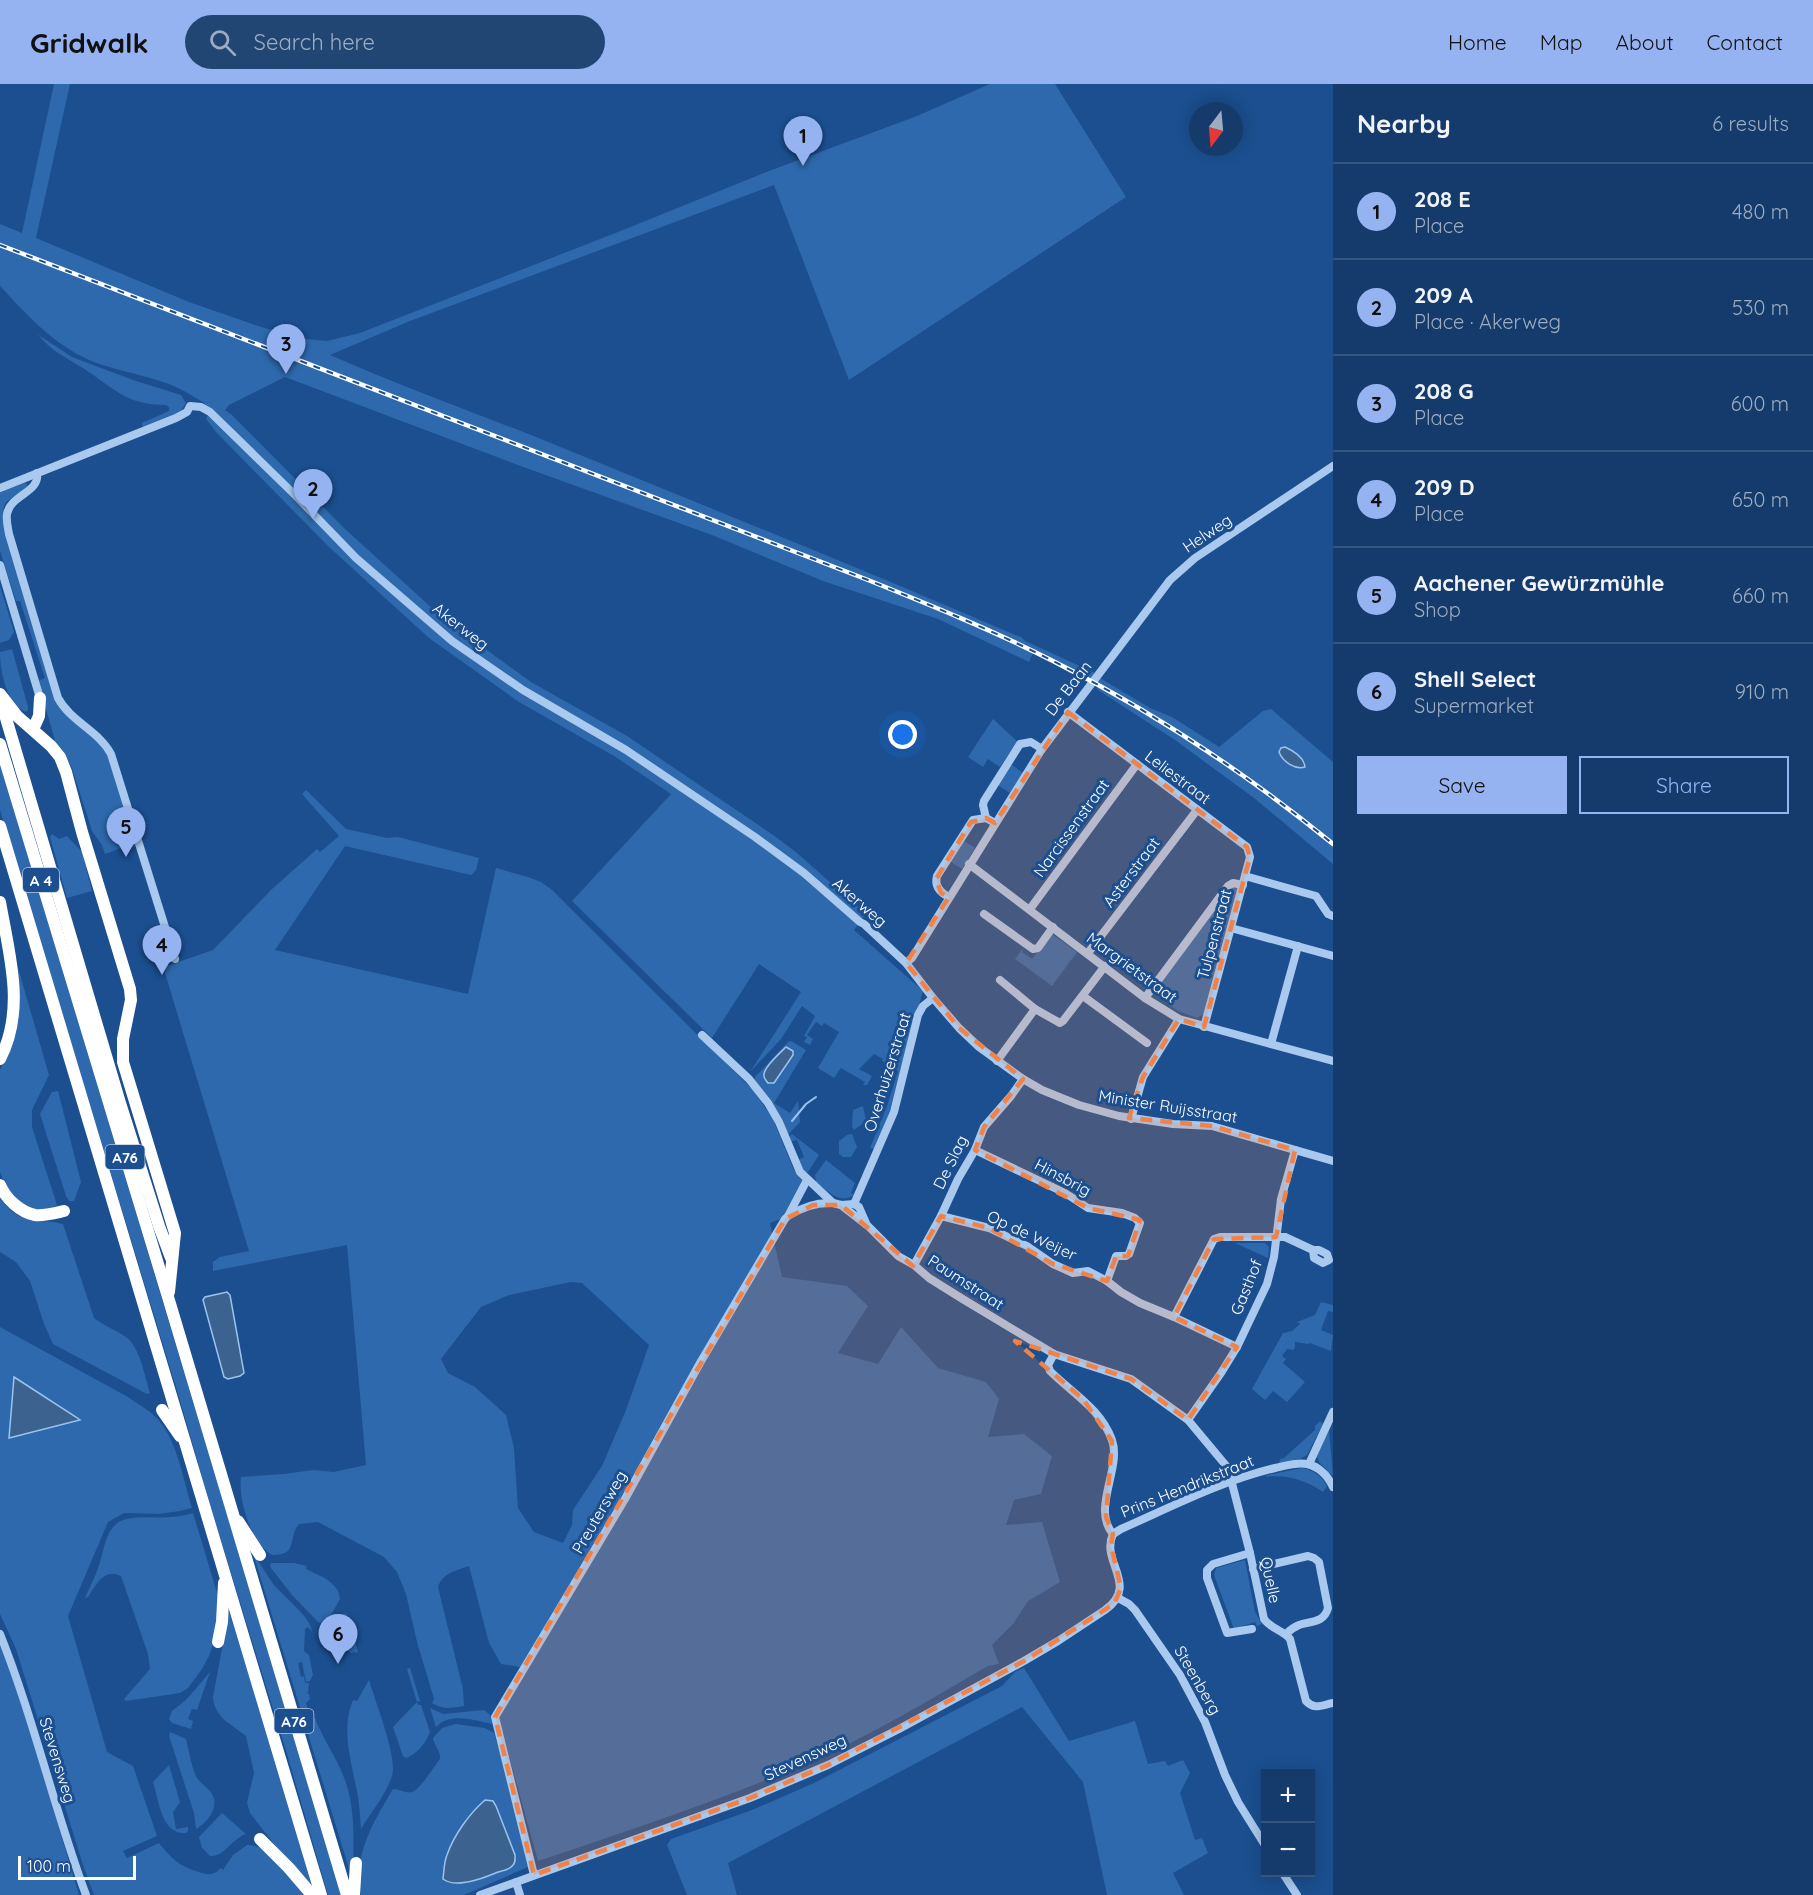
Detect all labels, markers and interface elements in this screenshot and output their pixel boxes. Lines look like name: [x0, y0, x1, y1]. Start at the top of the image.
search box: [185, 15, 605, 69]
text: Gridwalk: [30, 25, 149, 60]
icon: search: [206, 26, 239, 59]
text: Search here: [254, 28, 375, 56]
text: Home: [1448, 29, 1507, 55]
text: Map: [1540, 29, 1583, 55]
text: About: [1616, 29, 1674, 55]
text: Contact: [1707, 29, 1783, 55]
north arrow: [1189, 102, 1243, 156]
text: Nearby: [1357, 107, 1451, 140]
text: 6 results: [1712, 111, 1789, 136]
pin: 1: [784, 116, 822, 166]
text: 208 E: [1414, 185, 1471, 213]
text: 1: [1373, 199, 1380, 224]
text: 480 m: [1732, 199, 1789, 224]
text: Place: [1414, 213, 1464, 238]
text: 209 A: [1414, 281, 1473, 309]
text: 2: [1371, 295, 1382, 320]
text: 530 m: [1732, 295, 1789, 320]
text: Place · Akerweg: [1414, 309, 1561, 334]
pin: 3: [266, 324, 306, 374]
text: 208 G: [1414, 377, 1474, 405]
text: 3: [1371, 391, 1382, 416]
text: 600 m: [1731, 391, 1789, 416]
text: Place: [1414, 405, 1464, 430]
pin: 2: [294, 470, 332, 519]
text: 209 D: [1414, 473, 1474, 501]
text: 4: [1371, 487, 1382, 512]
text: 650 m: [1732, 487, 1789, 512]
text: Place: [1414, 501, 1464, 526]
street label: Helweg: [1179, 509, 1235, 557]
text: Aachener Gewürzmühle: [1414, 569, 1665, 597]
text: 5: [1371, 583, 1382, 608]
text: 660 m: [1732, 583, 1789, 608]
text: Shop: [1414, 597, 1461, 622]
street label: Akerweg: [429, 598, 493, 654]
street label: De Baan: [1040, 657, 1096, 719]
text: Shell Select: [1414, 665, 1536, 693]
text: 6: [1371, 679, 1382, 704]
text: 910 m: [1735, 679, 1789, 704]
text: Supermarket: [1414, 693, 1534, 718]
your location: [888, 720, 917, 749]
street label: Leliestraat: [1141, 746, 1215, 808]
button: Save: [1357, 756, 1567, 814]
button: Share: [1579, 756, 1789, 814]
street label: Narcissenstraat: [1029, 775, 1113, 881]
pin: 5: [106, 808, 146, 857]
street label: Asterstraat: [1098, 833, 1164, 911]
road number: A 4: [23, 868, 59, 892]
street label: Akerweg: [829, 873, 891, 931]
street label: Tulpenstraat: [1192, 887, 1236, 981]
pin: 4: [142, 926, 182, 975]
street label: Margrietstraat: [1083, 927, 1181, 1007]
street label: Overhuizerstraat: [859, 1010, 915, 1134]
street label: Minister Ruijsstraat: [1097, 1085, 1239, 1127]
street label: De Slag: [928, 1132, 972, 1192]
road number: A76: [106, 1145, 144, 1169]
street label: Hinsbrig: [1031, 1154, 1095, 1200]
street label: Op de Weijer: [984, 1206, 1080, 1264]
street label: Paumstraat: [924, 1250, 1008, 1314]
street label: Gasthof: [1226, 1256, 1266, 1318]
street label: Prins Hendrikstraat: [1118, 1450, 1256, 1522]
street label: Preutersweg: [567, 1467, 631, 1557]
street label: Quelle: [1256, 1555, 1286, 1605]
pin: 6: [318, 1614, 358, 1664]
street label: Steenberg: [1170, 1642, 1226, 1718]
road number: A76: [274, 1709, 314, 1733]
street label: Stevensweg: [36, 1715, 80, 1805]
street label: Stevensweg: [761, 1729, 849, 1785]
map controls: [1261, 1769, 1315, 1877]
button: +: [1261, 1769, 1315, 1823]
button: −: [1261, 1823, 1315, 1877]
scale bar: [18, 1853, 136, 1880]
text: 100 m: [27, 1856, 71, 1876]

